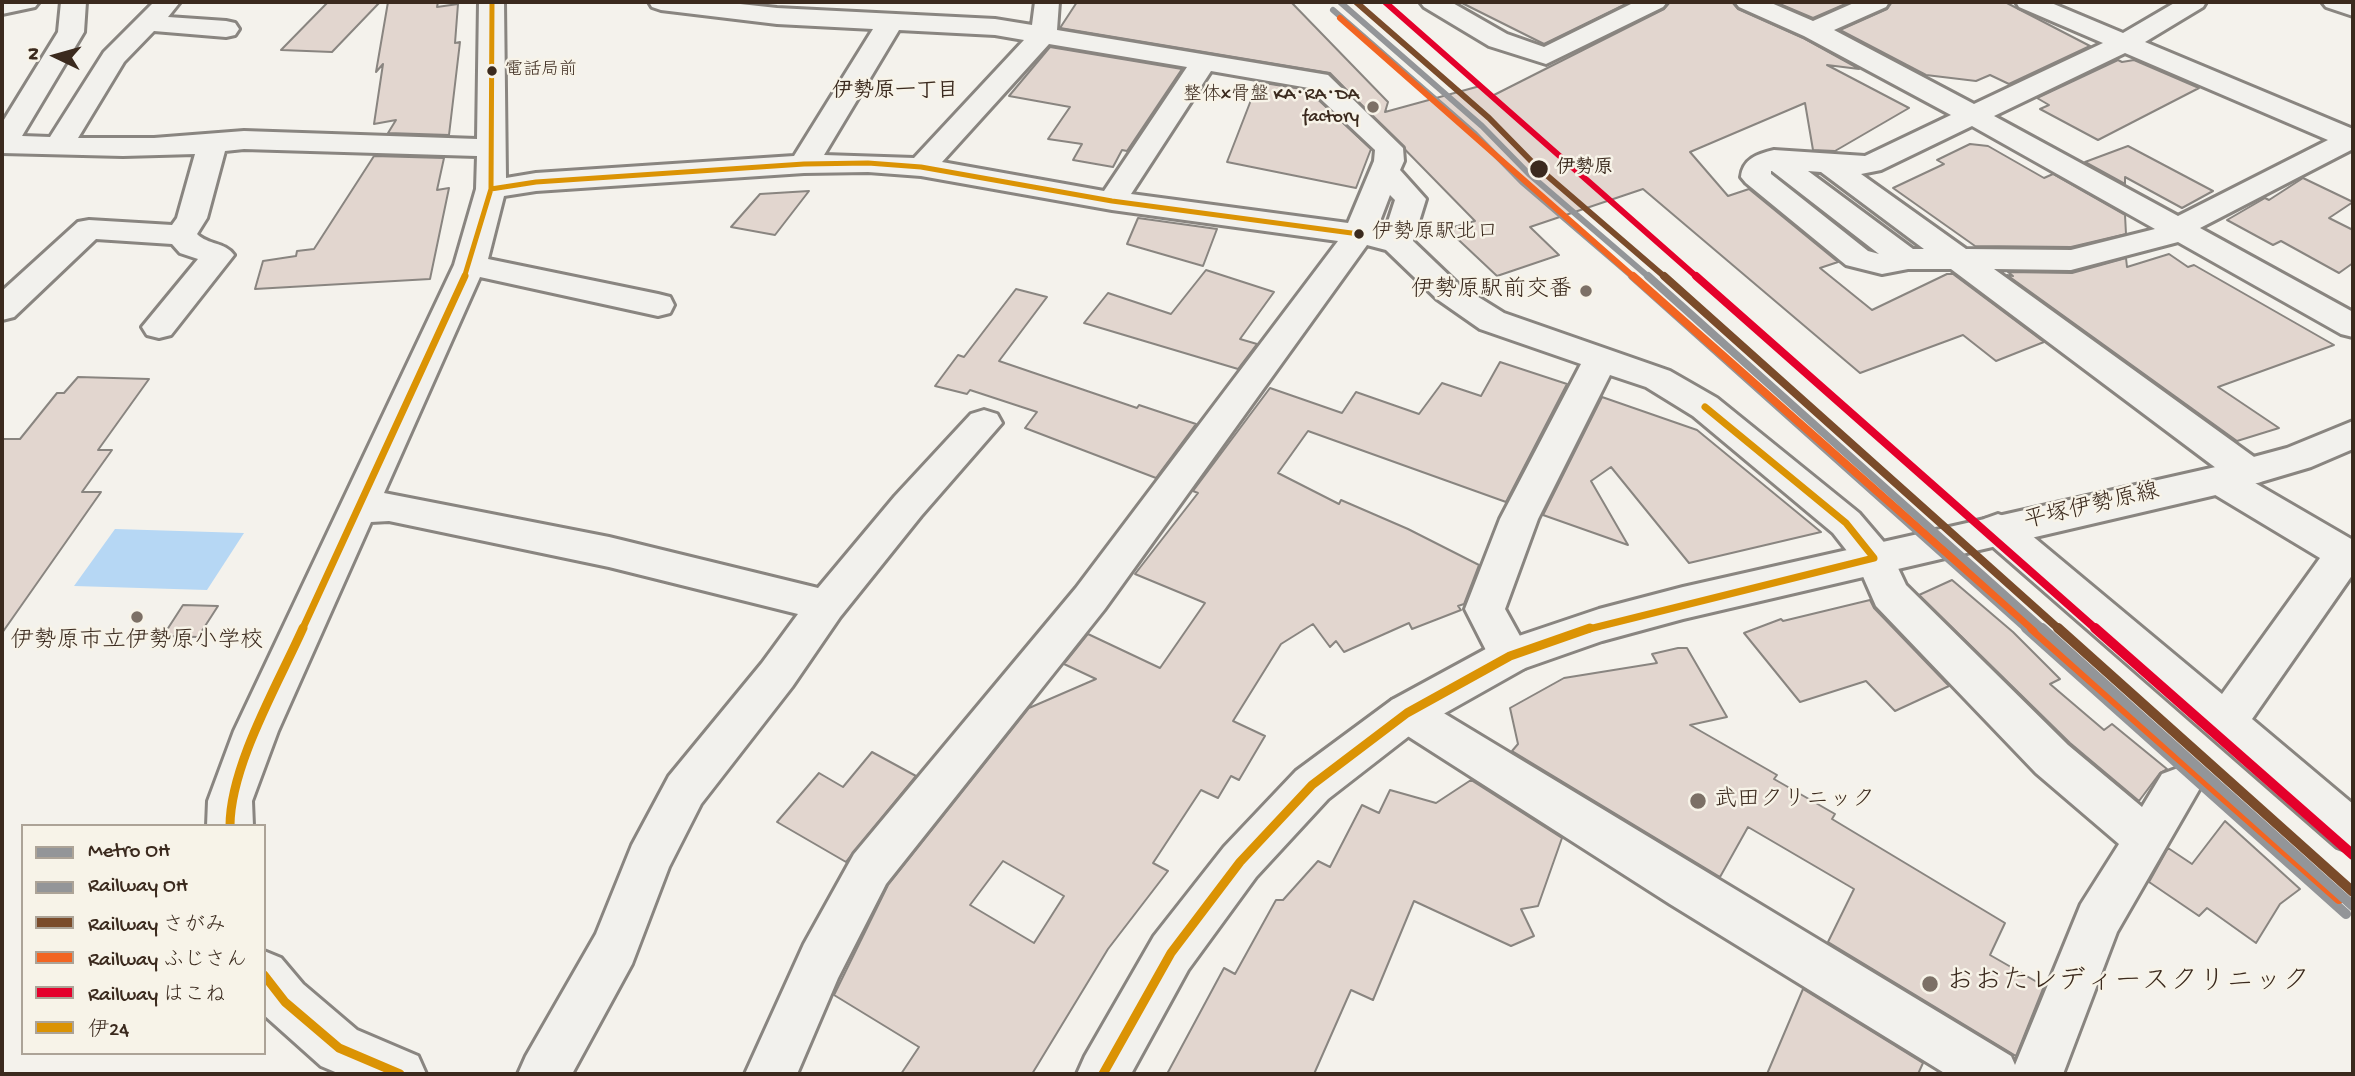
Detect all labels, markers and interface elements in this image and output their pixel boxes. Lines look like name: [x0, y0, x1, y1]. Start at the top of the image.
north arrow: [21, 21, 91, 91]
text: N: [23, 47, 47, 61]
place label: 電話局前: [505, 60, 577, 82]
marker: 電話局前: [485, 64, 499, 78]
district label: 伊勢原一丁目: [832, 80, 958, 106]
place label: 整体x骨盤 KA･RA･DA factory: [1183, 85, 1359, 129]
marker: 整体x骨盤 KA･RA･DA factory: [1365, 99, 1381, 115]
marker: 伊勢原: [1528, 158, 1550, 180]
place label: 伊勢原: [1556, 158, 1613, 180]
place label: 伊勢原駅北口: [1372, 221, 1498, 247]
marker: 伊勢原駅北口: [1352, 227, 1366, 241]
place label: 伊勢原駅前交番: [1411, 277, 1572, 305]
marker: 伊勢原駅前交番: [1578, 283, 1594, 299]
street label: 平塚伊勢原線: [2022, 479, 2162, 537]
marker: 伊勢原市立伊勢原小学校: [129, 609, 145, 625]
place label: 伊勢原市立伊勢原小学校: [11, 628, 263, 656]
place label: 武田クリニック: [1714, 787, 1875, 815]
marker: 武田クリニック: [1688, 791, 1708, 811]
legend: [21, 824, 266, 1055]
text: Metro OH: [88, 840, 170, 865]
text: Railway OH: [88, 875, 188, 900]
text: Railway さがみ: [88, 914, 226, 939]
text: Railway ふじさん: [88, 949, 247, 974]
place label: おおたレディースクリニック: [1946, 967, 2310, 1001]
marker: おおたレディースクリニック: [1920, 974, 1940, 994]
text: Railway はこね: [88, 984, 226, 1009]
text: 伊24: [88, 1019, 129, 1044]

